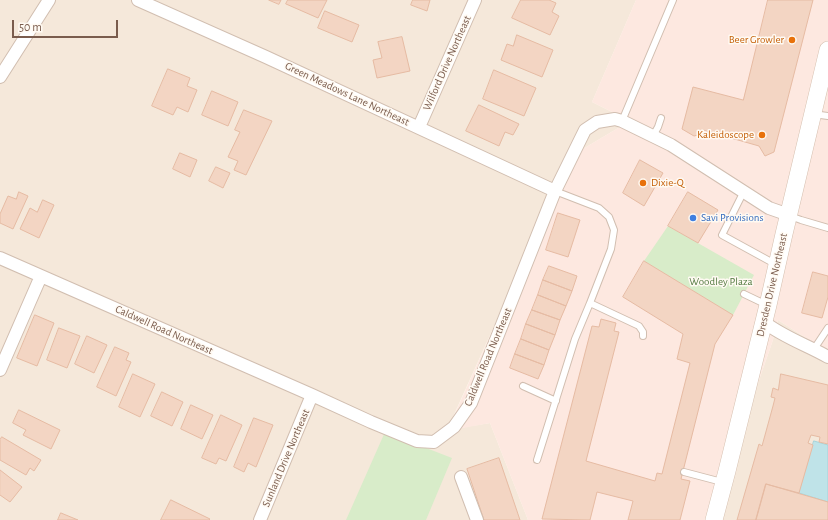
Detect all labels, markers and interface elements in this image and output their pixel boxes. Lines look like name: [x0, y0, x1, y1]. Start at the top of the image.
scale bar: [14, 12, 120, 38]
street label: Wilford Drive Northeast: [420, 14, 474, 112]
text: 50 m: [19, 21, 42, 33]
place label: Beer Growler: [729, 33, 784, 47]
marker: Beer Growler: [787, 35, 797, 45]
street label: Green Meadows Lane Northeast: [283, 59, 411, 129]
place label: Kaleidoscope: [697, 128, 754, 142]
marker: Kaleidoscope: [757, 130, 767, 140]
place label: Dixie-Q: [651, 176, 684, 190]
marker: Dixie-Q: [638, 178, 648, 188]
place label: Savi Provisions: [701, 211, 763, 225]
marker: Savi Provisions: [688, 213, 698, 223]
street label: Dresden Drive Northeast: [754, 232, 790, 338]
park label: Woodley Plaza: [689, 275, 753, 289]
street label: Caldwell Road Northeast: [113, 302, 215, 358]
street label: Caldwell Road Northeast: [461, 306, 515, 408]
street label: Sunland Drive Northeast: [259, 407, 313, 509]

